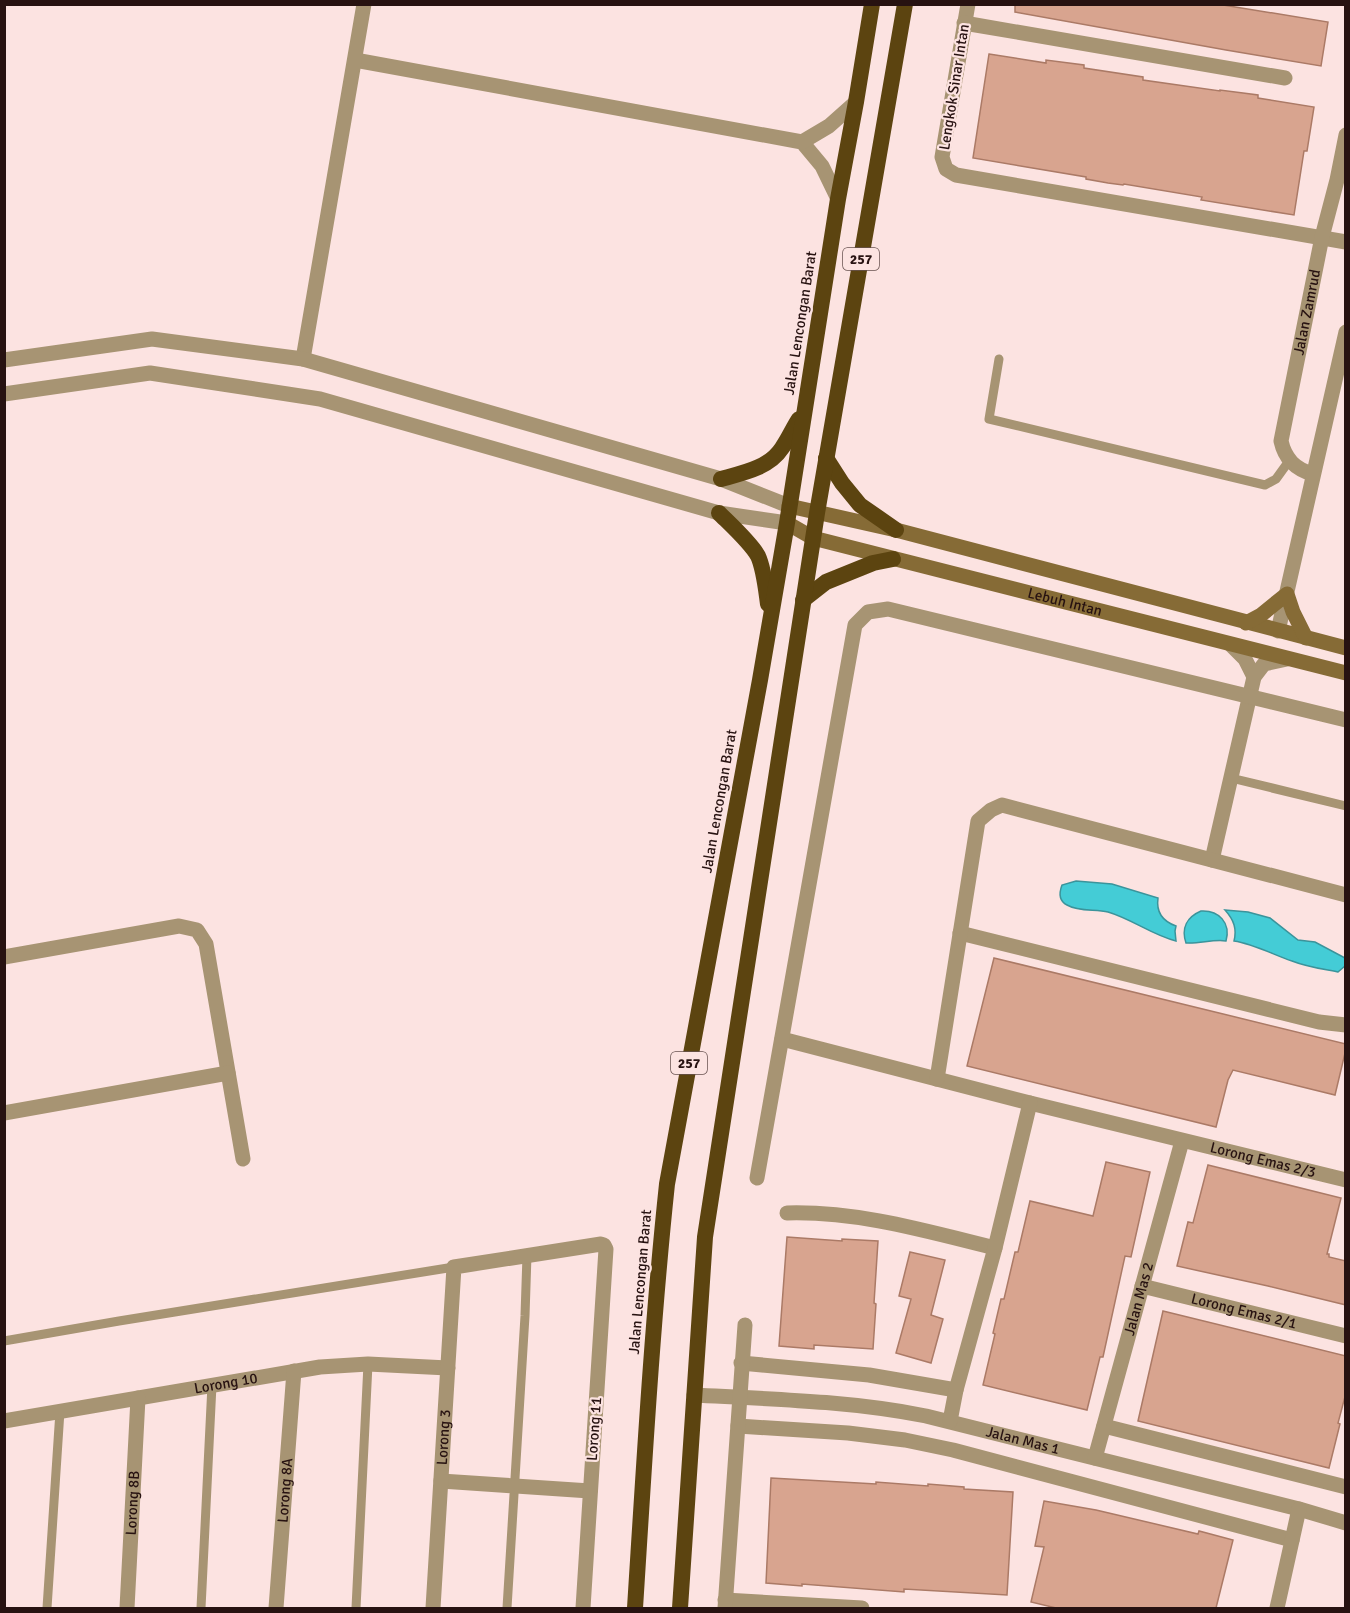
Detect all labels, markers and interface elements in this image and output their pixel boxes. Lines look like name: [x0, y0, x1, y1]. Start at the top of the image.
street label: Lengkok Sinar Intan: [935, 23, 973, 151]
road number: 257: [843, 248, 879, 270]
street label: Jalan Lencongan Barat: [780, 250, 820, 396]
street label: Jalan Zamrud: [1289, 268, 1324, 357]
street label: Lebuh Intan: [1026, 584, 1104, 620]
street label: Jalan Lencongan Barat: [698, 728, 740, 874]
road number: 257: [671, 1052, 707, 1074]
street label: Lorong Emas 2/3: [1208, 1138, 1318, 1181]
street label: Jalan Lencongan Barat: [625, 1209, 655, 1355]
street label: Jalan Mas 2: [1120, 1260, 1157, 1338]
street label: Lorong Emas 2/1: [1189, 1289, 1299, 1333]
street label: Lorong 10: [193, 1369, 259, 1397]
street label: Lorong 11: [583, 1397, 605, 1461]
street label: Lorong 3: [433, 1409, 454, 1466]
street label: Jalan Mas 1: [984, 1422, 1062, 1458]
street label: Lorong 8A: [273, 1457, 296, 1523]
street label: Lorong 8B: [122, 1470, 143, 1536]

